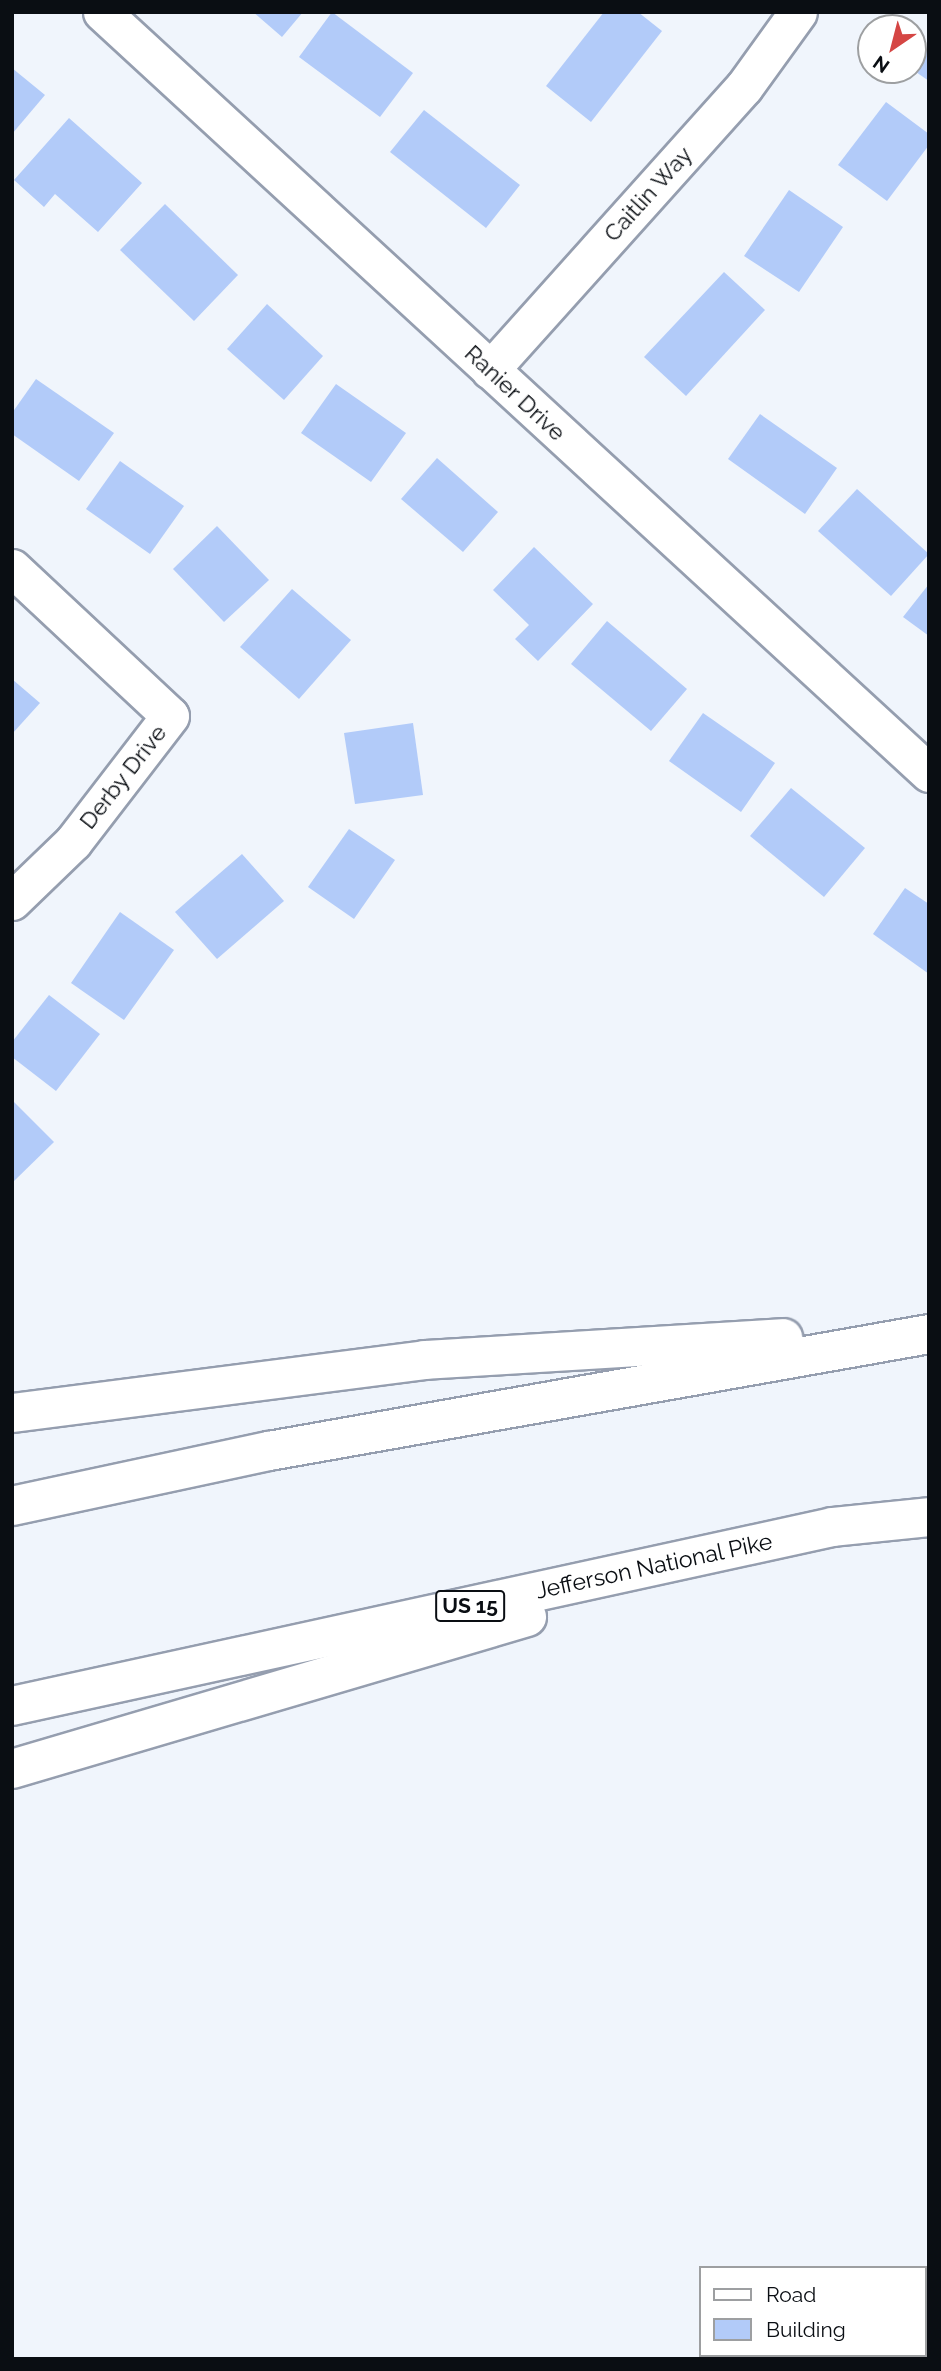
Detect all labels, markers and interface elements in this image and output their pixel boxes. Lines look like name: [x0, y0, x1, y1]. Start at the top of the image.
north arrow: [857, 14, 927, 84]
text: N: [869, 51, 893, 78]
street label: Caitlin Way: [598, 141, 698, 247]
street label: Ranier Drive: [459, 339, 571, 447]
street label: Derby Drive: [74, 719, 172, 835]
street label: Jefferson National Pike: [533, 1527, 775, 1605]
road number: US 15: [435, 1588, 505, 1624]
legend: [699, 2266, 927, 2357]
text: Road: [766, 2282, 816, 2307]
text: Building: [766, 2317, 846, 2342]

